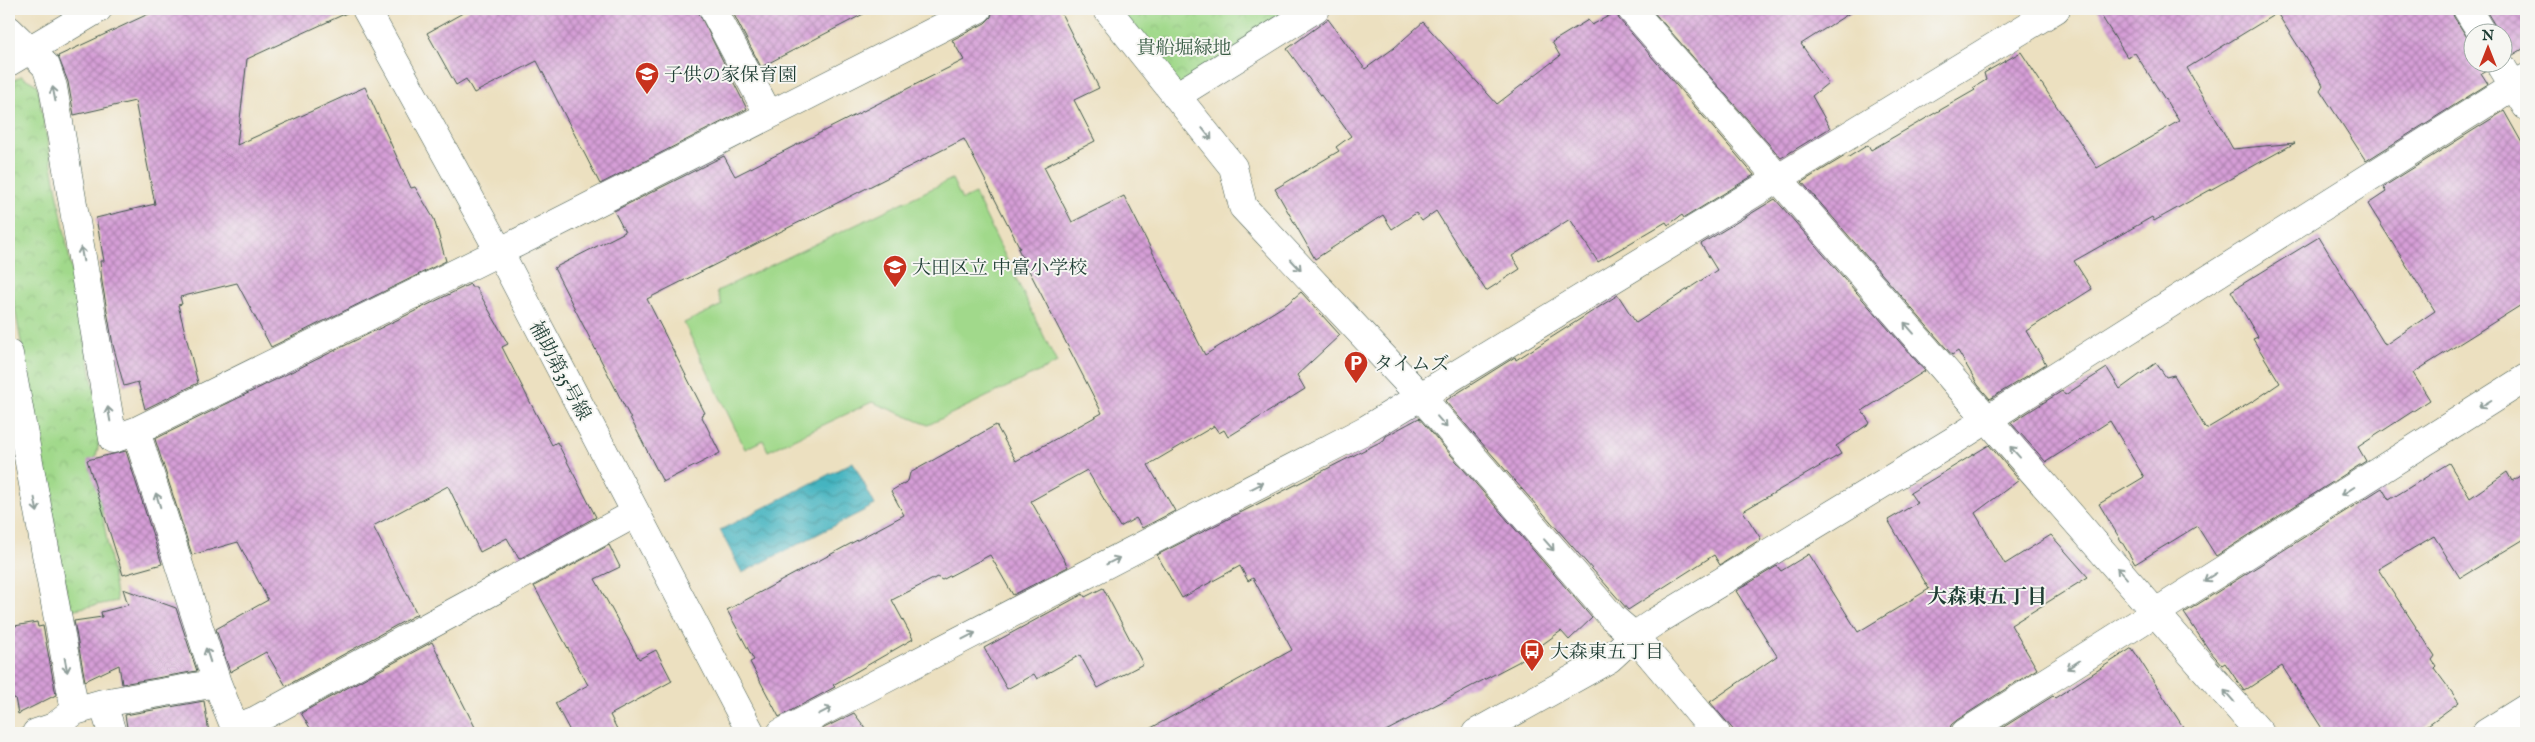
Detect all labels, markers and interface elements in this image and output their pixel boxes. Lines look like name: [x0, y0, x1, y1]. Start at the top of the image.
north arrow: [2462, 22, 2512, 72]
text: N: [2481, 27, 2494, 45]
park label: 貴船堀緑地: [1136, 37, 1232, 61]
school or university icon: 子供の家保育園: [634, 61, 660, 95]
place label: 子供の家保育園: [664, 64, 797, 88]
one-way arrow: [49, 86, 59, 102]
one-way arrow: [1201, 127, 1212, 140]
one-way arrow: [76, 246, 86, 262]
school or university icon: 大田区立 中富小学校: [882, 254, 908, 288]
place label: 大田区立 中富小学校: [912, 257, 1087, 281]
one-way arrow: [1290, 258, 1302, 271]
street label: 補助第35号線: [523, 317, 595, 425]
one-way arrow: [1903, 322, 1914, 335]
parking icon: タイムズ: [1343, 350, 1369, 384]
place label: タイムズ: [1374, 353, 1450, 377]
one-way arrow: [2478, 399, 2492, 409]
one-way arrow: [104, 406, 114, 422]
one-way arrow: [1437, 416, 1448, 429]
one-way arrow: [2009, 445, 2020, 458]
one-way arrow: [1249, 481, 1264, 490]
one-way arrow: [2341, 486, 2355, 496]
one-way arrow: [153, 493, 162, 509]
one-way arrow: [31, 497, 41, 513]
one-way arrow: [1543, 538, 1555, 551]
one-way arrow: [1105, 556, 1120, 565]
one-way arrow: [2117, 567, 2128, 580]
one-way arrow: [2204, 573, 2218, 583]
district label: 大森東五丁目: [1927, 585, 2047, 610]
one-way arrow: [961, 631, 976, 640]
bus stop icon: 大森東五丁目: [1519, 638, 1545, 672]
place label: 大森東五丁目: [1550, 641, 1664, 665]
one-way arrow: [202, 647, 212, 663]
one-way arrow: [61, 656, 71, 672]
one-way arrow: [2066, 659, 2080, 670]
one-way arrow: [2223, 690, 2234, 703]
one-way arrow: [817, 706, 832, 716]

